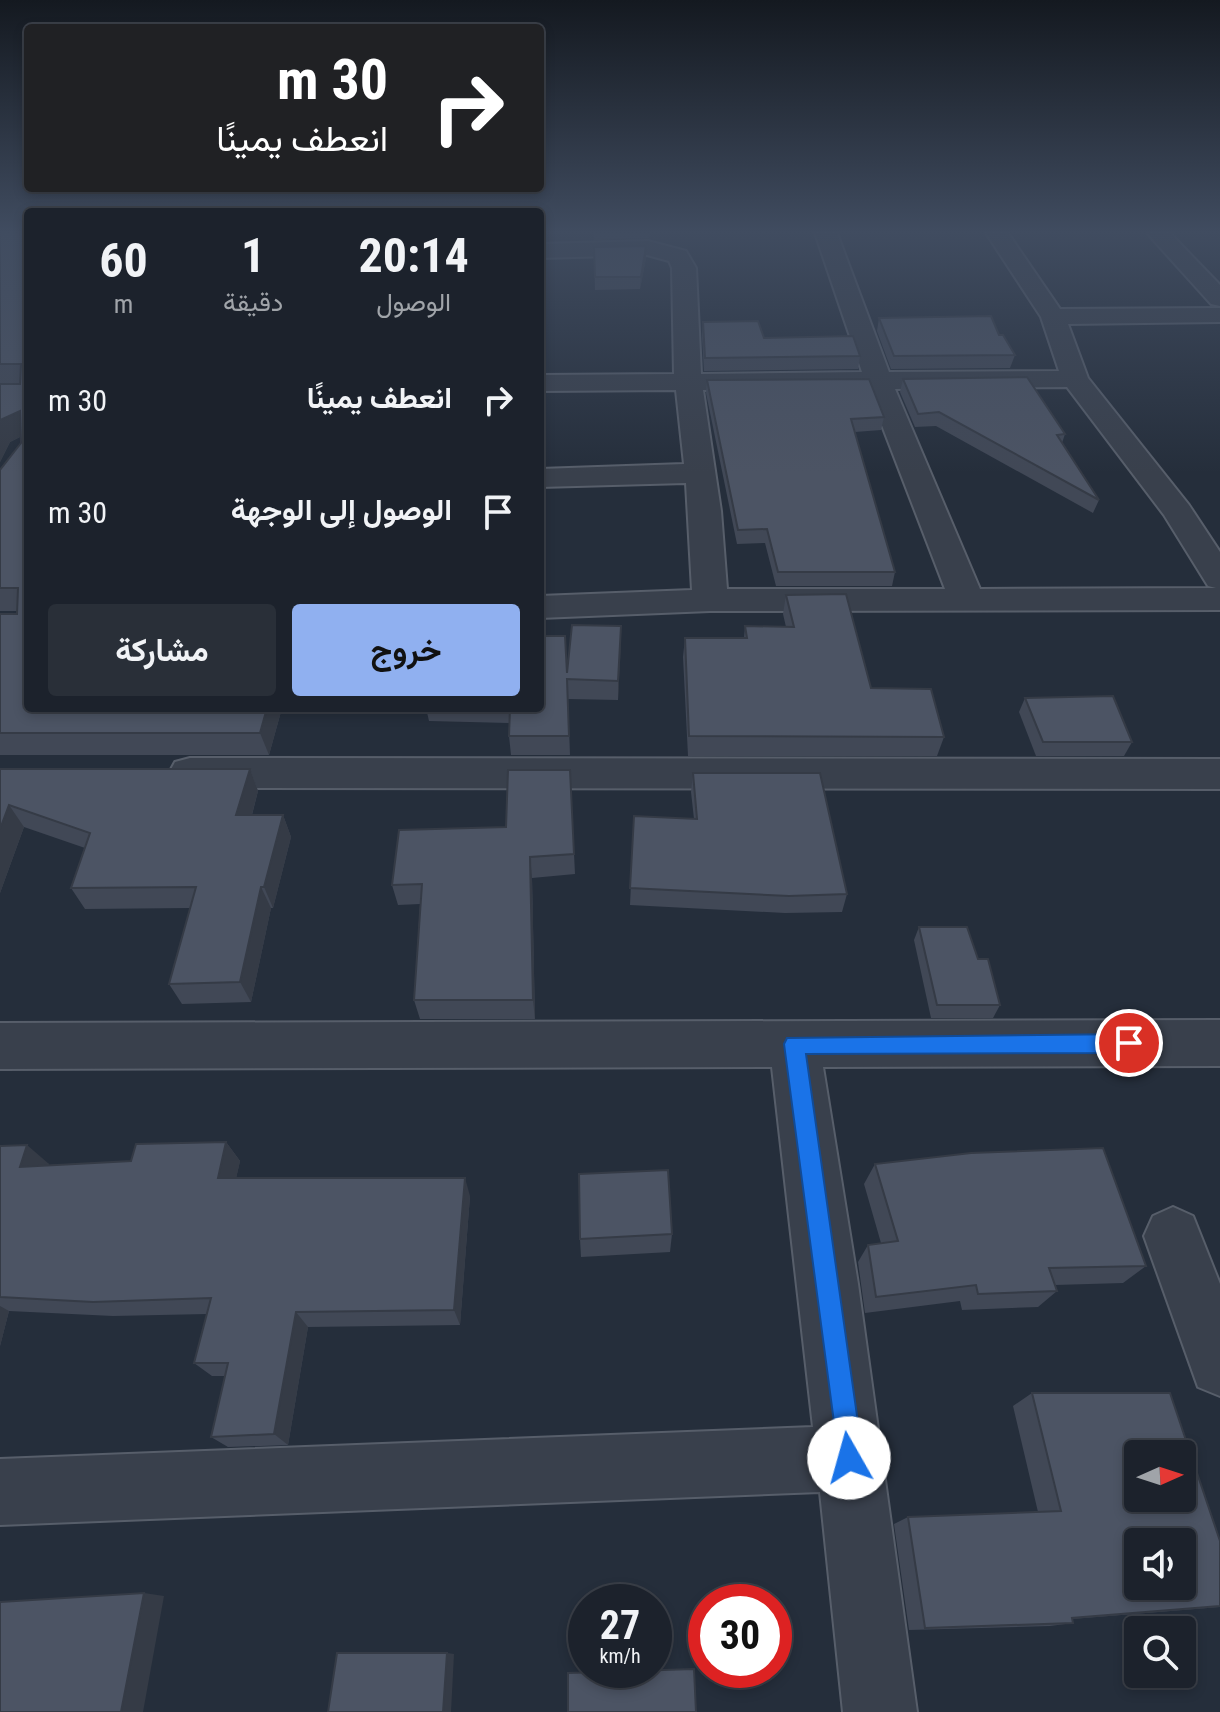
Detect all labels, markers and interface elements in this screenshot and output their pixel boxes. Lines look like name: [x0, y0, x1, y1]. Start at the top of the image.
text: 30 m: [277, 47, 388, 113]
icon: right: [416, 56, 520, 160]
text: انعطف يمينًا: [216, 118, 388, 160]
text: 1: [241, 227, 265, 284]
text: 20:14: [359, 227, 469, 284]
text: 60: [99, 232, 148, 289]
text: دقيقة: [223, 287, 283, 317]
text: الوصول: [376, 287, 451, 317]
text: m: [114, 289, 133, 319]
icon: right: [476, 378, 520, 422]
text: انعطف يمينًا: [307, 380, 452, 415]
text: 30 m: [48, 383, 107, 418]
icon: arrive: [476, 490, 520, 534]
text: الوصول إلى الوجهة: [231, 492, 452, 527]
text: 30 m: [48, 495, 107, 530]
button: مشاركة: [48, 604, 276, 696]
button: خروج: [292, 604, 520, 696]
pin: [1095, 1009, 1163, 1077]
icon: arrive: [1107, 1021, 1151, 1065]
position arrow: [807, 1416, 891, 1500]
north arrow: [1124, 1440, 1196, 1512]
map controls: [1124, 1440, 1196, 1688]
button: sound: [1124, 1528, 1196, 1600]
speed limit sign: 30: [688, 1584, 792, 1688]
text: 27: [600, 1602, 640, 1649]
button: search: [1124, 1616, 1196, 1688]
text: km/h: [599, 1644, 641, 1668]

